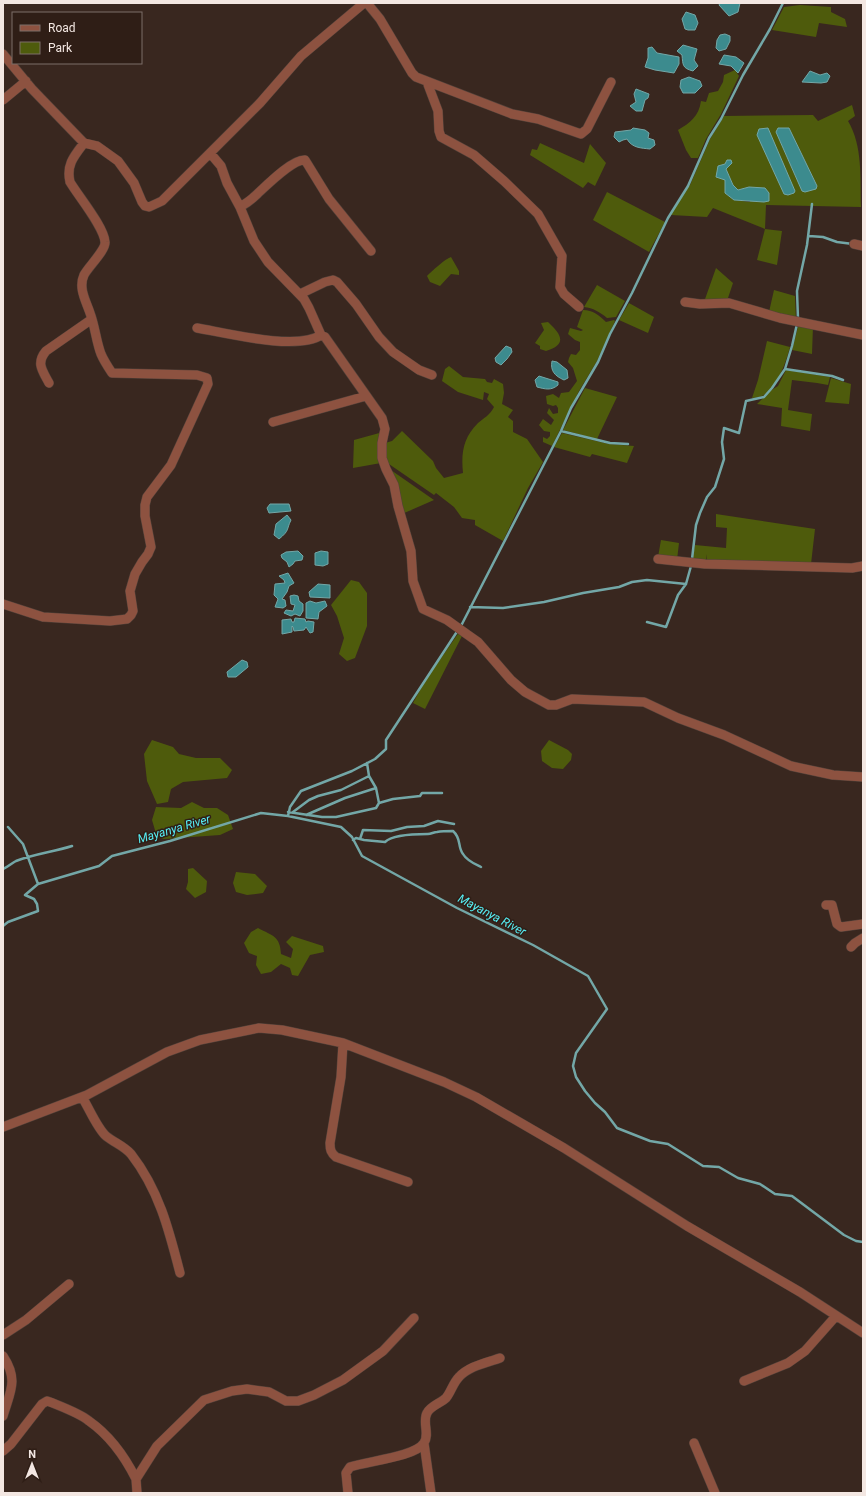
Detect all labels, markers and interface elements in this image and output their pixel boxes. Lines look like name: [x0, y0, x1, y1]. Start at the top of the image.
legend: [12, 12, 142, 64]
text: Road: [48, 21, 76, 35]
text: Park: [48, 41, 73, 55]
water label: Mayanya River: [136, 812, 213, 846]
water label: Mayanya River: [456, 891, 529, 939]
north arrow: [12, 1444, 52, 1484]
text: N: [28, 1448, 36, 1461]

